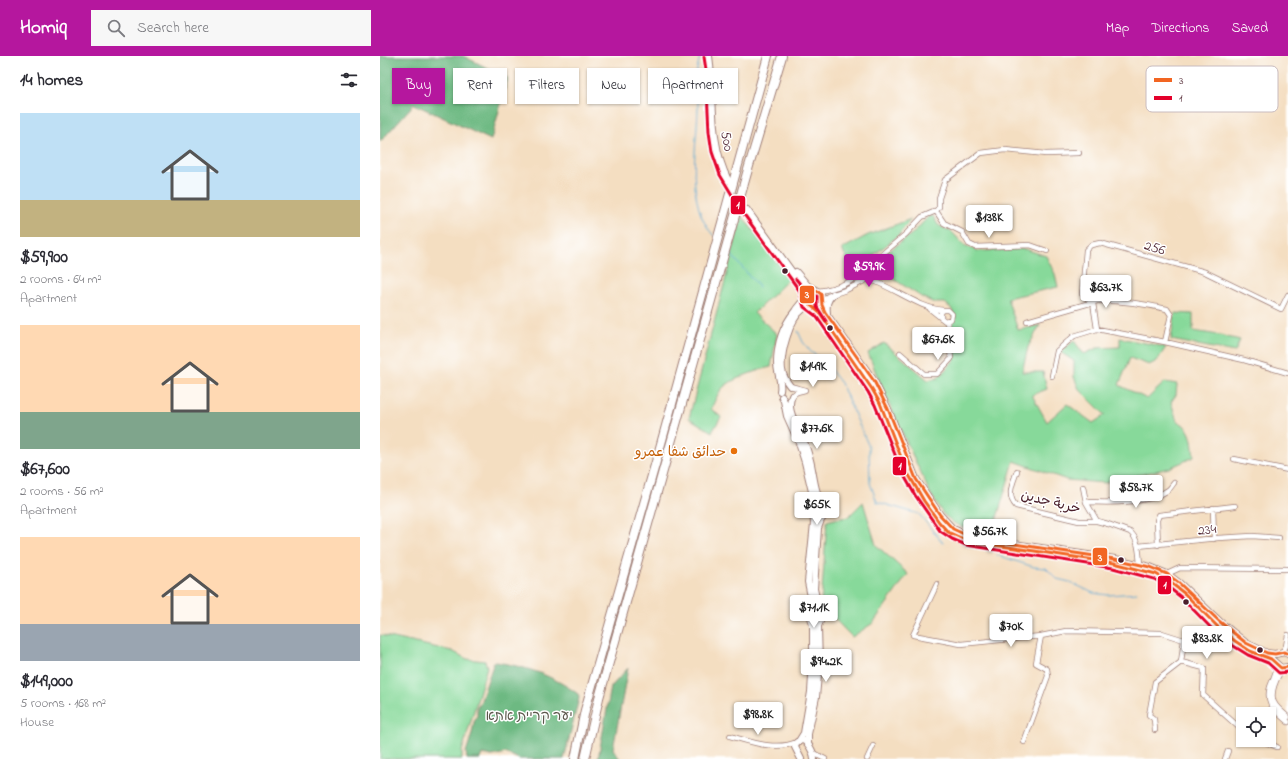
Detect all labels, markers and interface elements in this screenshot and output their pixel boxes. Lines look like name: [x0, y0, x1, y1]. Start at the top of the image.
search box: [91, 10, 371, 46]
text: Homiq: [20, 15, 67, 42]
icon: search: [105, 17, 127, 39]
text: Search here: [137, 17, 209, 39]
text: Map: [1106, 18, 1129, 39]
text: Directions: [1151, 18, 1209, 39]
text: Saved: [1231, 18, 1268, 39]
legend: [1146, 66, 1278, 112]
text: 14 homes: [20, 68, 83, 93]
chip: Buy: [392, 68, 445, 104]
chip: Rent: [453, 68, 507, 104]
chip: Filters: [515, 68, 579, 104]
chip: New: [587, 68, 640, 104]
chip: Apartment: [648, 68, 738, 104]
icon: filters: [338, 69, 360, 91]
text: 3: [1179, 73, 1184, 89]
text: 1: [1179, 91, 1183, 107]
street label: 500: [714, 130, 739, 153]
icon: home: [154, 139, 226, 211]
line badge: 1: [730, 195, 746, 215]
text: 1: [736, 198, 740, 214]
pin: $138K: [961, 205, 1017, 239]
text: $138K: [975, 208, 1003, 227]
street label: 256: [1142, 235, 1168, 261]
text: $59,900: [20, 245, 68, 270]
pin: $59.9K: [836, 254, 902, 288]
text: $59.9K: [853, 257, 885, 276]
unlabelled marker: [780, 266, 790, 276]
text: 2 rooms · 64 m²: [20, 270, 102, 289]
pin: $63.7K: [1073, 275, 1139, 309]
text: $63.7K: [1089, 278, 1123, 297]
line badge: 3: [799, 285, 815, 304]
text: 3: [804, 287, 810, 303]
text: Apartment: [20, 289, 77, 308]
unlabelled marker: [825, 323, 835, 333]
pin: $67.6K: [905, 327, 971, 361]
text: $67.6K: [921, 330, 955, 349]
icon: home: [154, 351, 226, 423]
pin: $149K: [785, 354, 841, 388]
text: $149K: [799, 357, 827, 376]
pin: $77.6K: [784, 416, 850, 450]
text: $77.6K: [800, 419, 834, 438]
place label: حدائق شفا عمرو: [634, 442, 726, 463]
marker: حدائق شفا عمرو: [729, 446, 739, 456]
line badge: 1: [892, 456, 907, 476]
text: $67,600: [20, 457, 70, 482]
text: 1: [898, 459, 902, 475]
pin: $58.7K: [1103, 475, 1169, 509]
text: $58.7K: [1119, 478, 1153, 497]
text: 2 rooms · 56 m²: [20, 482, 104, 501]
street label: خربة جدين: [1019, 485, 1083, 520]
pin: $65K: [793, 492, 841, 526]
text: $65K: [803, 495, 831, 514]
text: Apartment: [20, 501, 77, 520]
pin: $56.7K: [957, 519, 1023, 553]
street label: 234: [1197, 519, 1218, 542]
text: $56.7K: [972, 522, 1008, 541]
line badge: 3: [1092, 547, 1108, 566]
text: 3: [1097, 550, 1103, 566]
unlabelled marker: [1116, 555, 1126, 565]
icon: home: [154, 563, 226, 635]
line badge: 1: [1157, 575, 1172, 595]
text: 1: [1163, 578, 1167, 594]
pin: $71.1K: [781, 595, 847, 629]
unlabelled marker: [1181, 597, 1191, 607]
text: $71.1K: [799, 598, 829, 617]
pin: $70K: [987, 614, 1035, 648]
text: $70K: [998, 617, 1024, 636]
pin: $83.8K: [1174, 626, 1240, 660]
text: $83.8K: [1191, 629, 1223, 648]
unlabelled marker: [1255, 645, 1265, 655]
pin: $94.2K: [793, 649, 859, 683]
text: $94.2K: [810, 652, 842, 671]
text: $149,000: [20, 669, 73, 694]
text: 5 rooms · 168 m²: [20, 694, 106, 713]
pin: $98.8K: [725, 702, 791, 736]
text: $98.8K: [743, 705, 773, 724]
park label: יער קריית אתא: [485, 706, 573, 727]
map controls: [1236, 707, 1276, 747]
button: locate: [1236, 707, 1276, 747]
text: House: [20, 713, 54, 732]

